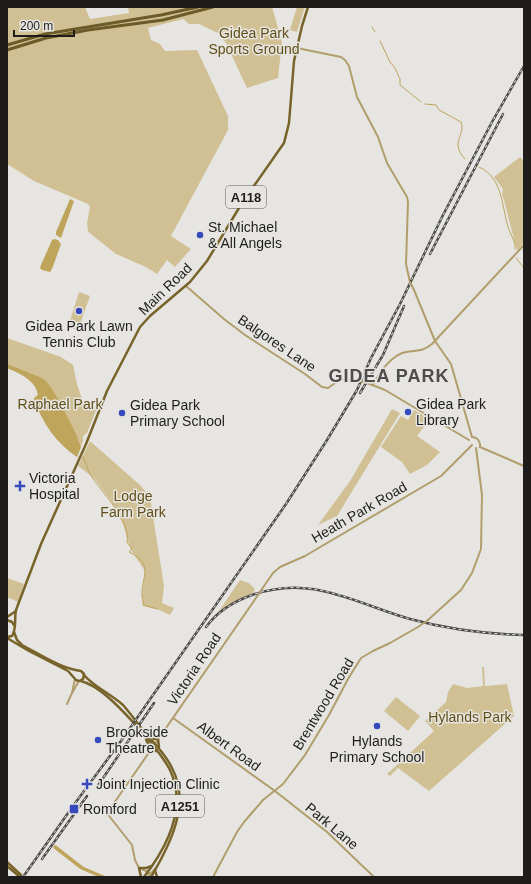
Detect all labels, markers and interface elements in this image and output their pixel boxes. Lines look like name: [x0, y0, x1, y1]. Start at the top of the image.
scale bar: [14, 12, 74, 38]
text: 200 m: [20, 19, 53, 33]
park label: Gidea Park Sports Ground: [208, 25, 300, 57]
road number: A118: [226, 186, 266, 208]
place label: St. Michael & All Angels: [208, 219, 282, 251]
marker: St. Michael & All Angels: [195, 230, 205, 240]
street label: Main Road: [135, 260, 195, 318]
marker: Gidea Park Lawn Tennis Club: [74, 306, 84, 316]
street label: Balgores Lane: [235, 311, 319, 375]
place label: Gidea Park Lawn Tennis Club: [25, 318, 133, 350]
district label: GIDEA PARK: [328, 366, 450, 386]
park label: Raphael Park: [18, 396, 103, 412]
place label: Gidea Park Library: [416, 396, 487, 428]
place label: Gidea Park Primary School: [130, 397, 225, 429]
marker: Gidea Park Library: [403, 407, 413, 417]
marker: Gidea Park Primary School: [117, 408, 127, 418]
place label: Victoria Hospital: [29, 470, 80, 502]
street label: Heath Park Road: [308, 478, 410, 546]
marker: Victoria Hospital: [14, 480, 26, 492]
park label: Lodge Farm Park: [100, 488, 167, 520]
street label: Victoria Road: [164, 630, 224, 708]
street label: Brentwood Road: [289, 655, 357, 753]
park label: Hylands Park: [428, 709, 513, 725]
street label: Albert Road: [194, 718, 264, 774]
marker: Hylands Primary School: [372, 721, 382, 731]
place label: Brookside Theatre: [106, 724, 168, 756]
place label: Hylands Primary School: [330, 733, 424, 765]
marker: Brookside Theatre: [93, 735, 103, 745]
place label: Joint Injection Clinic: [96, 776, 220, 792]
marker: Joint Injection Clinic: [81, 778, 93, 790]
road number: A1251: [156, 795, 204, 817]
street label: Park Lane: [302, 799, 362, 853]
place label: Romford: [83, 801, 137, 817]
marker: Romford: [68, 803, 80, 815]

